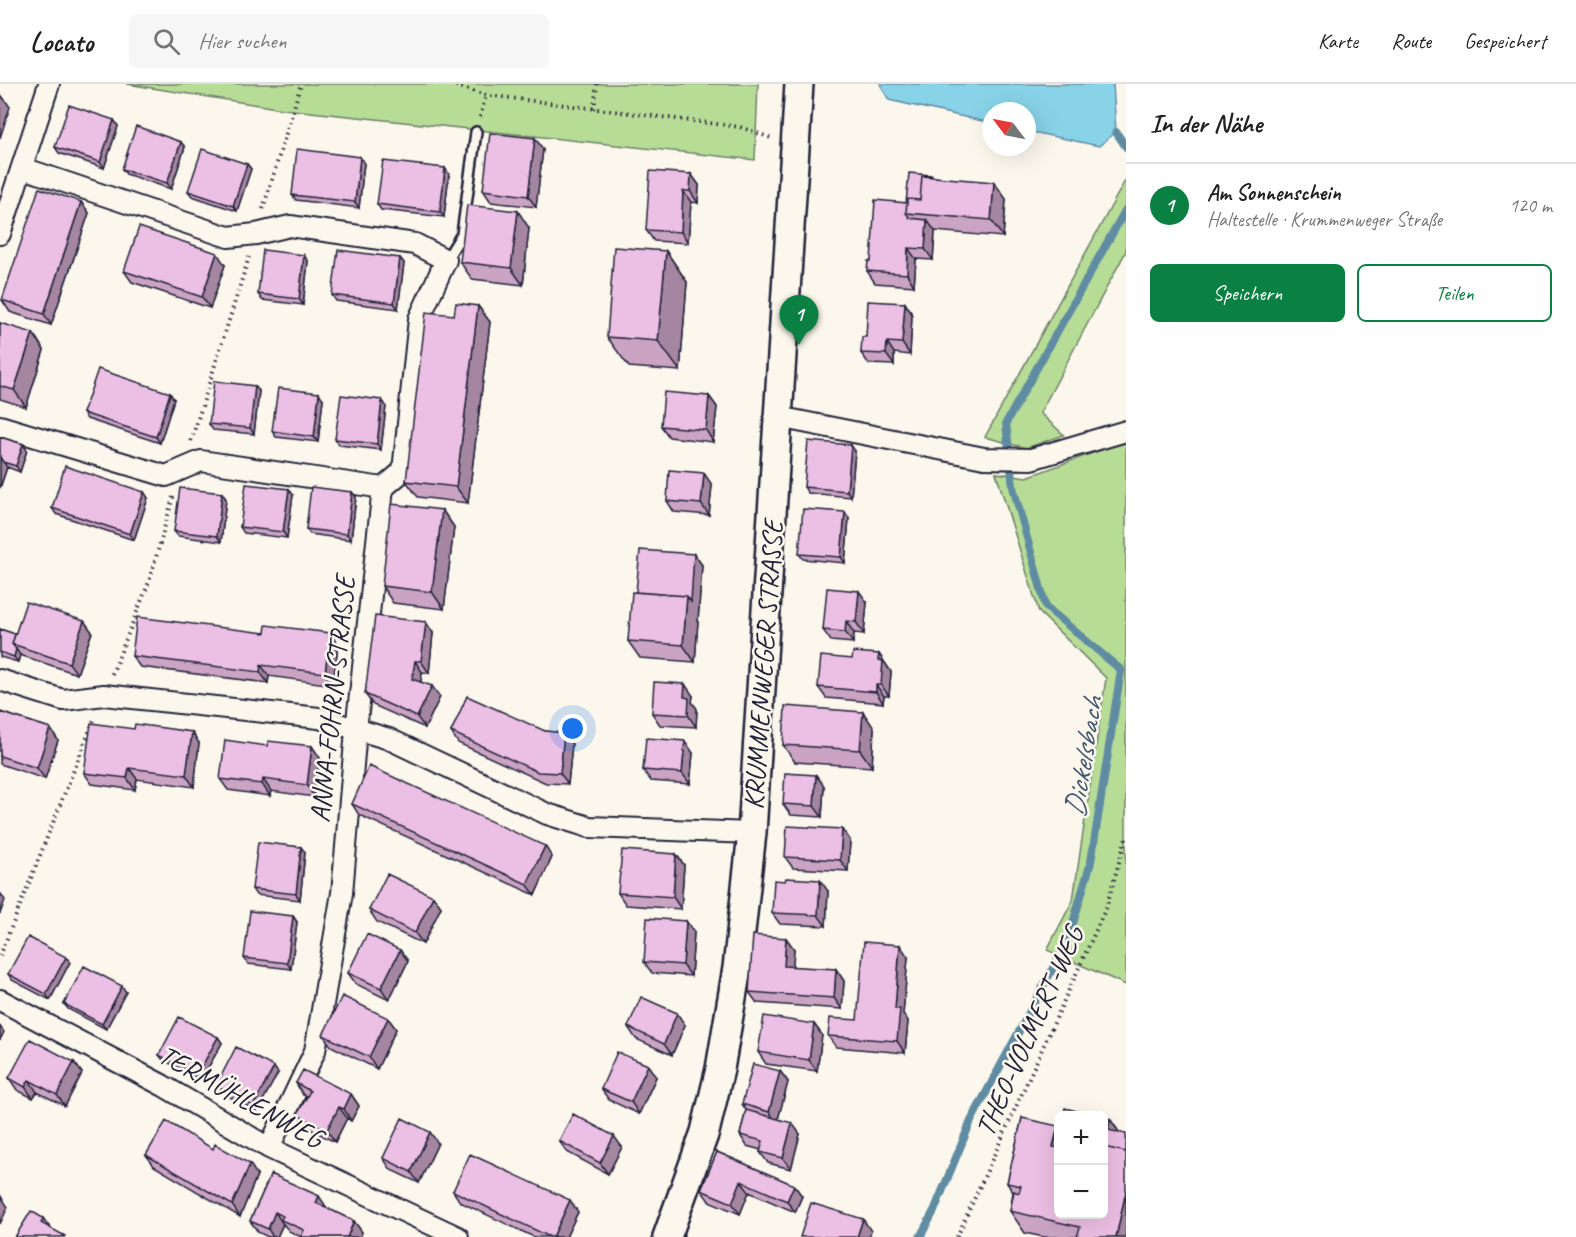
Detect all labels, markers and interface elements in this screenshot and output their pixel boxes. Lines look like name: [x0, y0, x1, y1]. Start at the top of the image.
search box: [129, 14, 549, 68]
text: Locato: [30, 24, 93, 59]
icon: search: [150, 25, 183, 58]
text: Hier suchen: [198, 27, 286, 55]
text: Karte: [1318, 28, 1358, 54]
text: Route: [1391, 28, 1431, 54]
text: Gespeichert: [1464, 28, 1546, 54]
north arrow: [982, 102, 1036, 156]
text: In der Nähe: [1150, 107, 1262, 140]
text: Am Sonnenschein: [1207, 179, 1341, 207]
text: 1: [1165, 193, 1174, 218]
text: 120 m: [1509, 193, 1552, 218]
text: Haltestelle · Krummenweger Straße: [1207, 207, 1442, 232]
button: Speichern: [1150, 264, 1345, 322]
button: Teilen: [1357, 264, 1552, 322]
pin: 1: [780, 296, 818, 345]
street label: KRUMMENWEGER STRASSE: [735, 516, 791, 811]
street label: ANNA-FOHRN-STRASSE: [302, 570, 363, 824]
water label: Dickelsbach: [1055, 692, 1112, 819]
your location: [558, 714, 587, 743]
street label: THEO-VOLMERT-WEG: [967, 918, 1092, 1141]
street label: TERMÜHLENWEG: [153, 1037, 332, 1157]
map controls: [1054, 1111, 1108, 1219]
button: +: [1054, 1111, 1108, 1165]
button: −: [1054, 1165, 1108, 1219]

